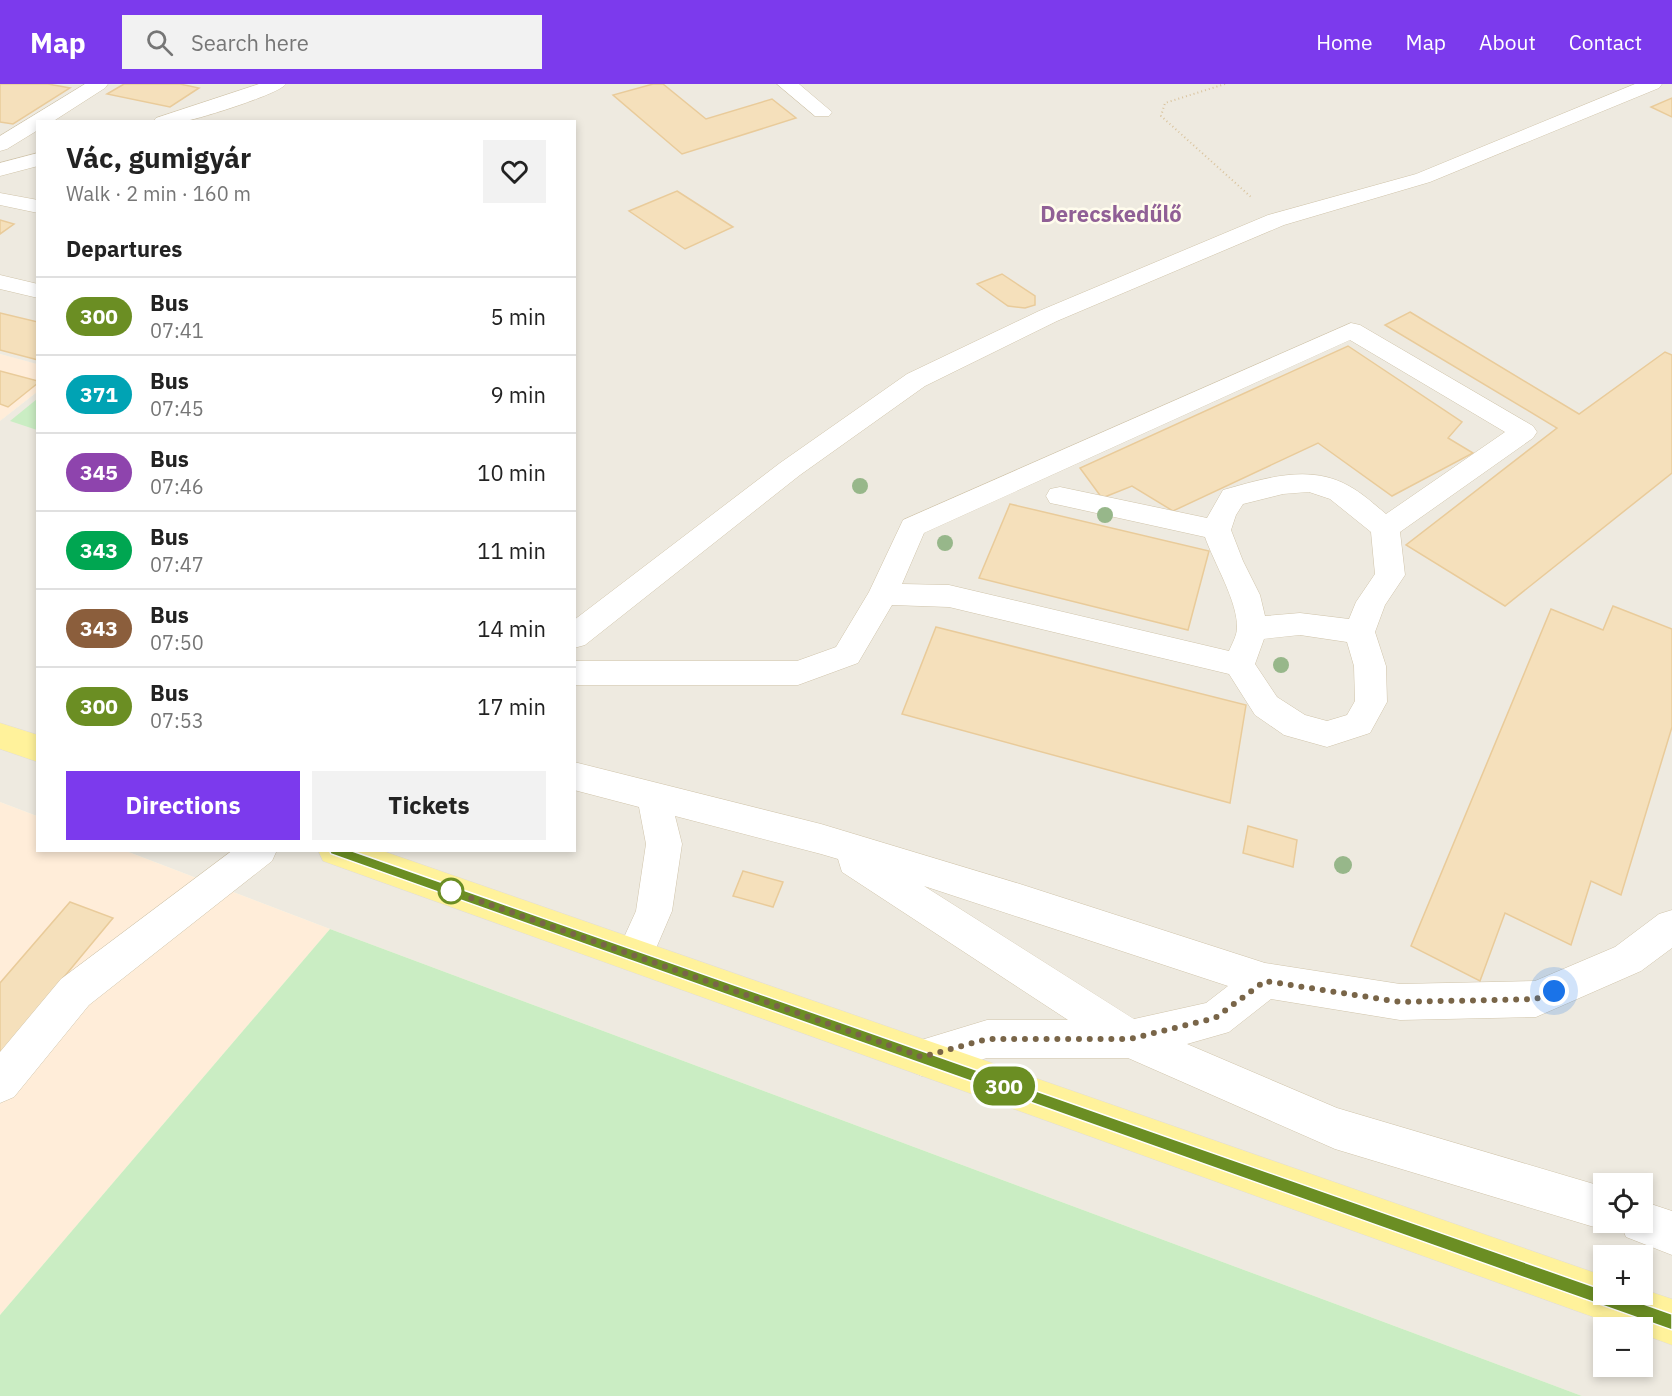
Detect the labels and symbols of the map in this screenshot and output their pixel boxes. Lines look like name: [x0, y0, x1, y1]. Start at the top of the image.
district label: Derecskedűlő: [1040, 199, 1182, 228]
unlabelled marker: [438, 878, 464, 904]
your location: [1539, 976, 1569, 1006]
line badge: 300: [970, 1066, 1038, 1106]

